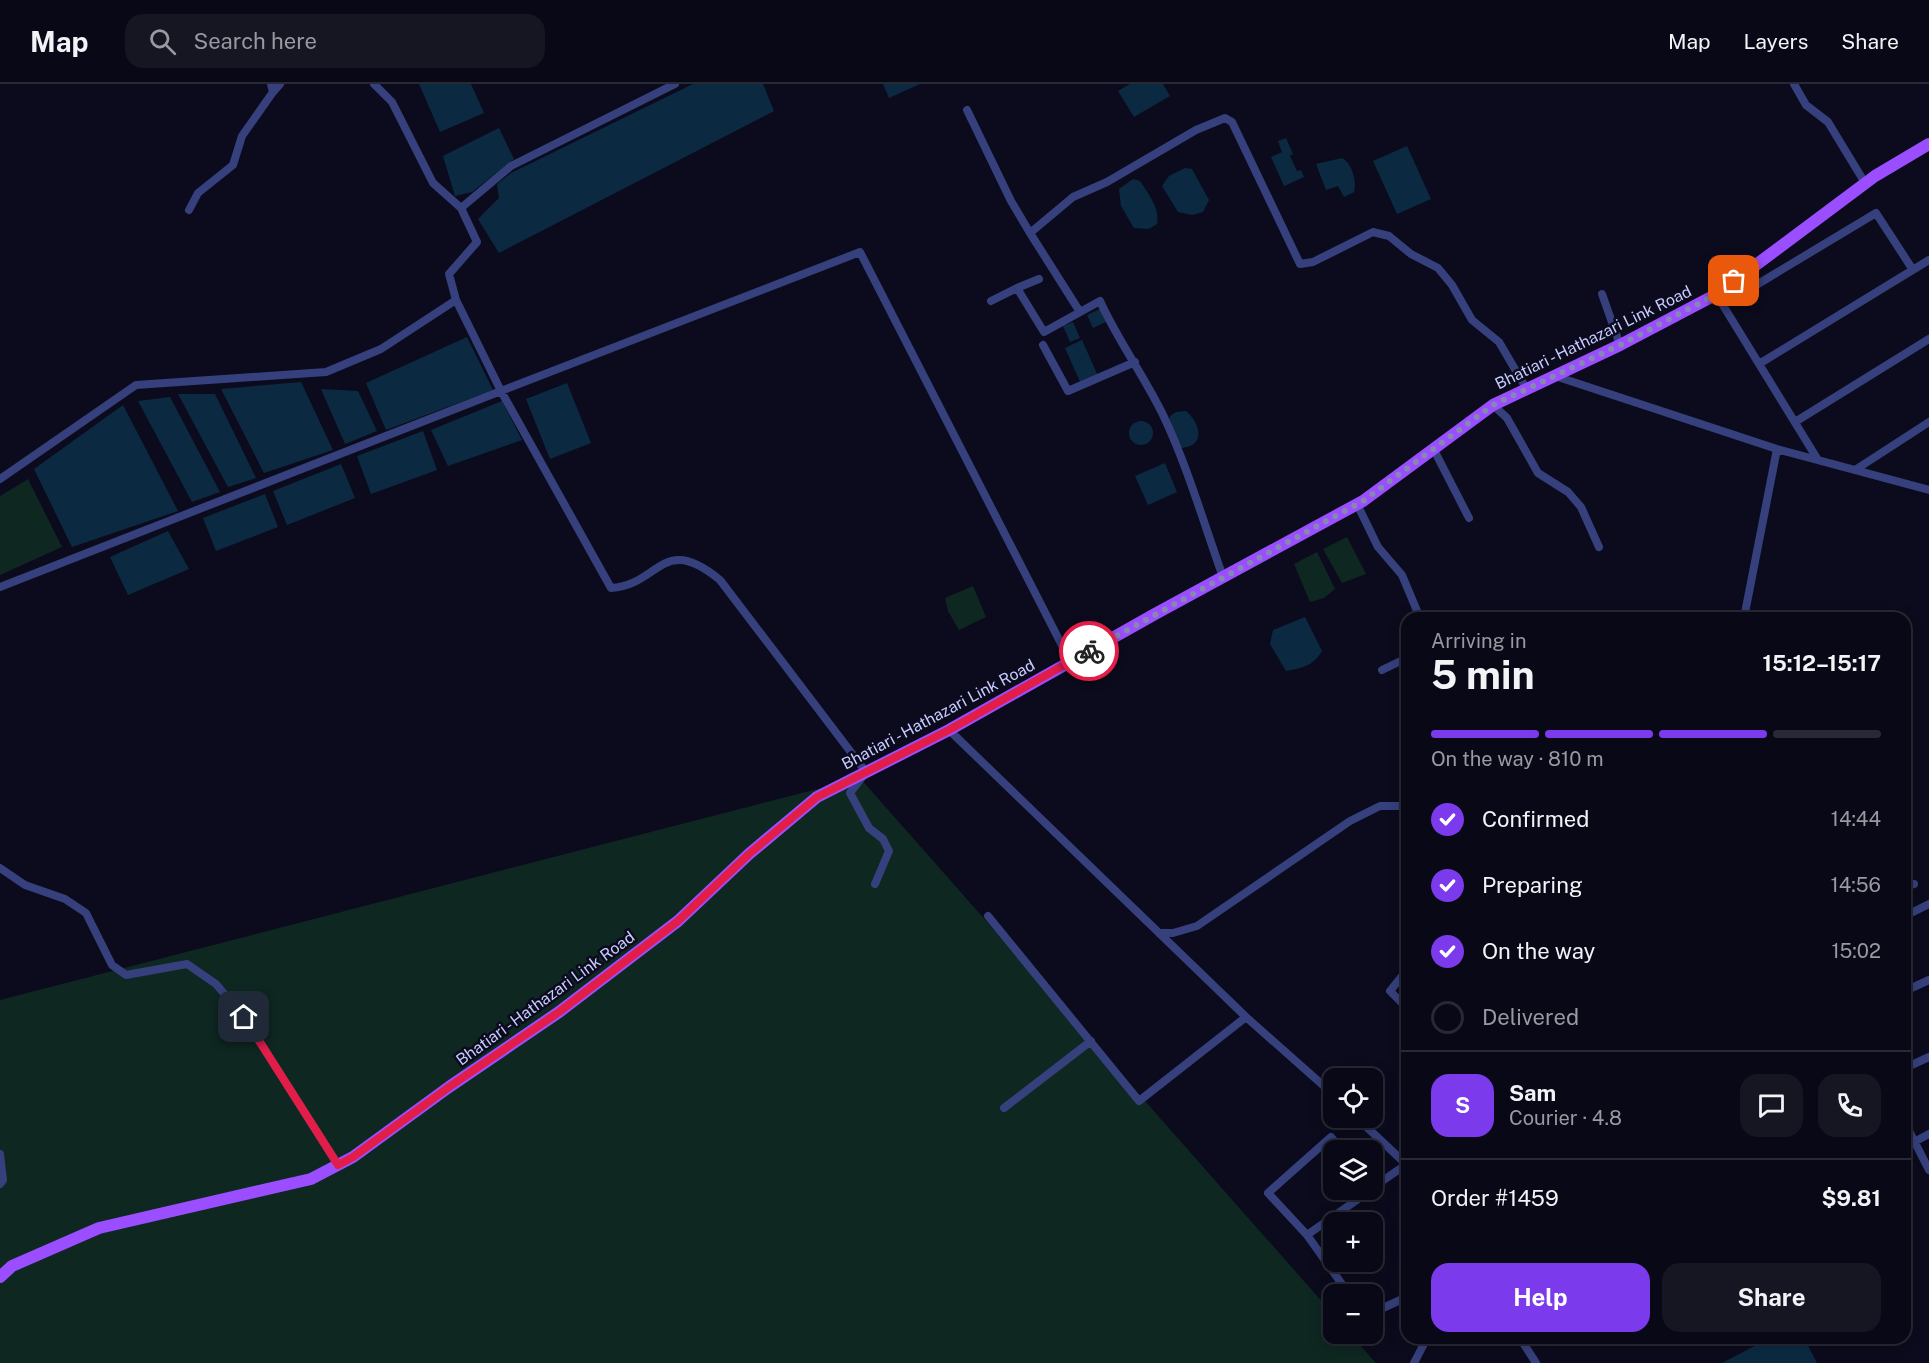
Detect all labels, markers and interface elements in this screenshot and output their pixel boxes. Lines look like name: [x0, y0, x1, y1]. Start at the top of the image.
search box: [125, 14, 545, 68]
text: Map: [30, 25, 89, 58]
icon: search: [146, 25, 179, 58]
text: Search here: [194, 28, 317, 54]
text: Map: [1668, 29, 1711, 54]
text: Layers: [1744, 29, 1808, 54]
text: Share: [1841, 29, 1899, 54]
pin: [1708, 255, 1759, 306]
icon: bag: [1717, 264, 1750, 297]
street label: Bhatiari - Hathazari Link Road: [1492, 282, 1694, 393]
courier: [1059, 621, 1119, 681]
text: Arriving in: [1431, 629, 1526, 653]
icon: bike: [1073, 635, 1106, 668]
text: 15:12–15:17: [1763, 650, 1881, 676]
text: 5 min: [1431, 652, 1535, 698]
street label: Bhatiari - Hathazari Link Road: [838, 655, 1038, 774]
text: On the way · 810 m: [1431, 747, 1604, 771]
icon: check: [1431, 803, 1464, 836]
text: Confirmed: [1482, 806, 1589, 832]
text: 14:44: [1831, 807, 1881, 831]
icon: check: [1431, 869, 1464, 902]
text: Preparing: [1482, 872, 1583, 898]
text: 14:56: [1831, 873, 1881, 897]
street label: Bhatiari - Hathazari Link Road: [452, 927, 638, 1070]
icon: check: [1431, 935, 1464, 968]
text: On the way: [1482, 938, 1595, 964]
text: 15:02: [1831, 939, 1881, 963]
pin: [218, 991, 269, 1042]
icon: home: [227, 1000, 260, 1033]
text: Delivered: [1482, 1004, 1579, 1030]
map controls: [1323, 1068, 1383, 1344]
button: locate: [1323, 1068, 1383, 1128]
button: chat: [1740, 1074, 1803, 1137]
button: phone: [1818, 1074, 1881, 1137]
text: Sam: [1509, 1080, 1556, 1106]
text: S: [1455, 1092, 1470, 1118]
text: Courier · 4.8: [1509, 1106, 1622, 1130]
button: layers: [1323, 1140, 1383, 1200]
text: Order #1459: [1431, 1185, 1559, 1211]
text: $9.81: [1821, 1185, 1881, 1211]
button: +: [1323, 1212, 1383, 1272]
button: Help: [1431, 1263, 1650, 1332]
button: Share: [1662, 1263, 1881, 1332]
button: −: [1323, 1284, 1383, 1344]

